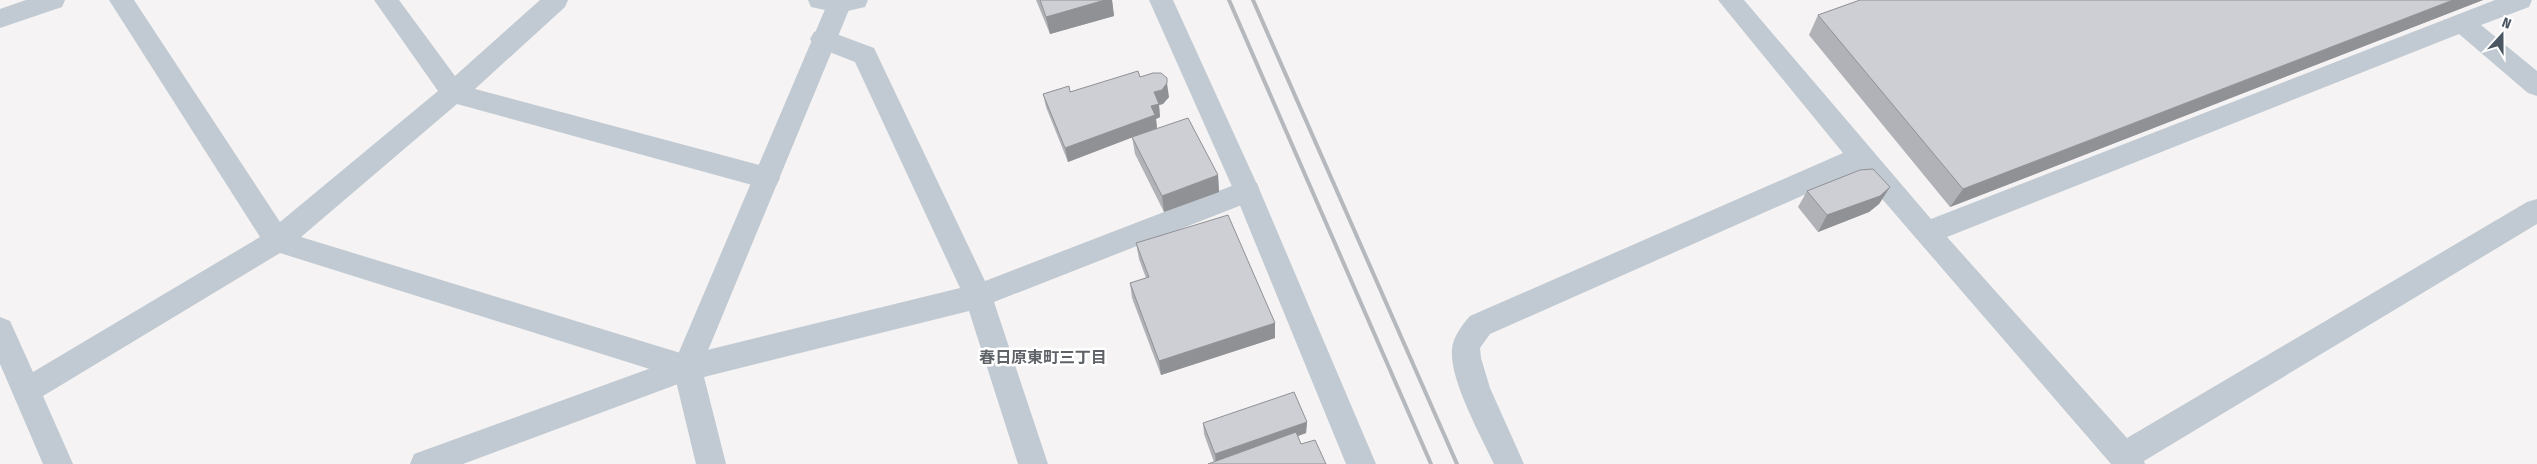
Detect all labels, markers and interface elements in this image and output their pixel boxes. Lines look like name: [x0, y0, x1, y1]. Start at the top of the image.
north arrow: [2477, 10, 2527, 60]
text: N: [2500, 14, 2513, 33]
district label: 春日原東町三丁目: [979, 348, 1107, 367]

